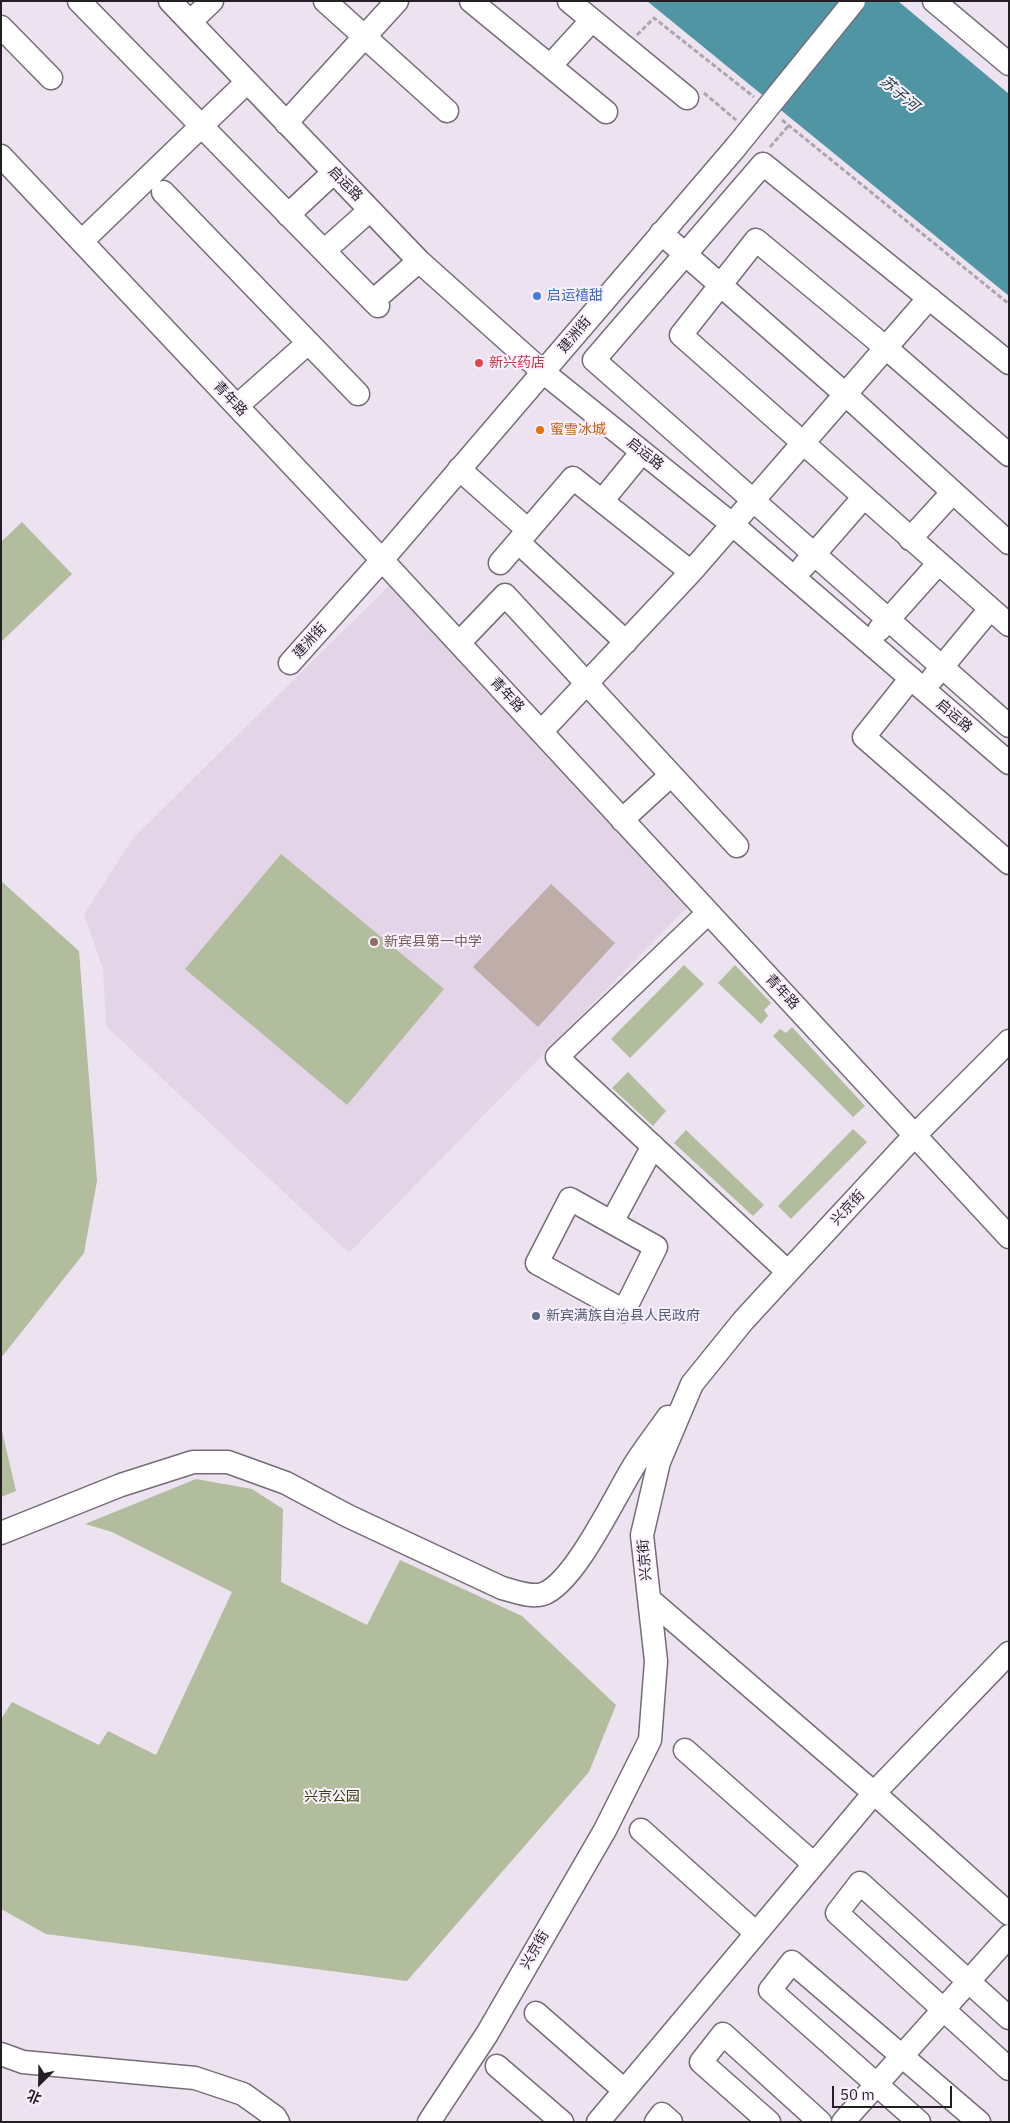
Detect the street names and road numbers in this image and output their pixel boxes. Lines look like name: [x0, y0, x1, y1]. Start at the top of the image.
street label: 启运路: [324, 163, 366, 205]
street label: 建洲街: [555, 314, 595, 356]
street label: 青年路: [210, 378, 250, 420]
street label: 启运路: [623, 434, 667, 474]
street label: 建洲街: [290, 620, 330, 662]
street label: 青年路: [487, 674, 527, 716]
street label: 启运路: [933, 696, 975, 736]
street label: 青年路: [762, 971, 802, 1013]
street label: 兴京街: [828, 1187, 868, 1229]
street label: 兴京街: [635, 1538, 655, 1582]
street label: 兴京街: [517, 1928, 553, 1972]

